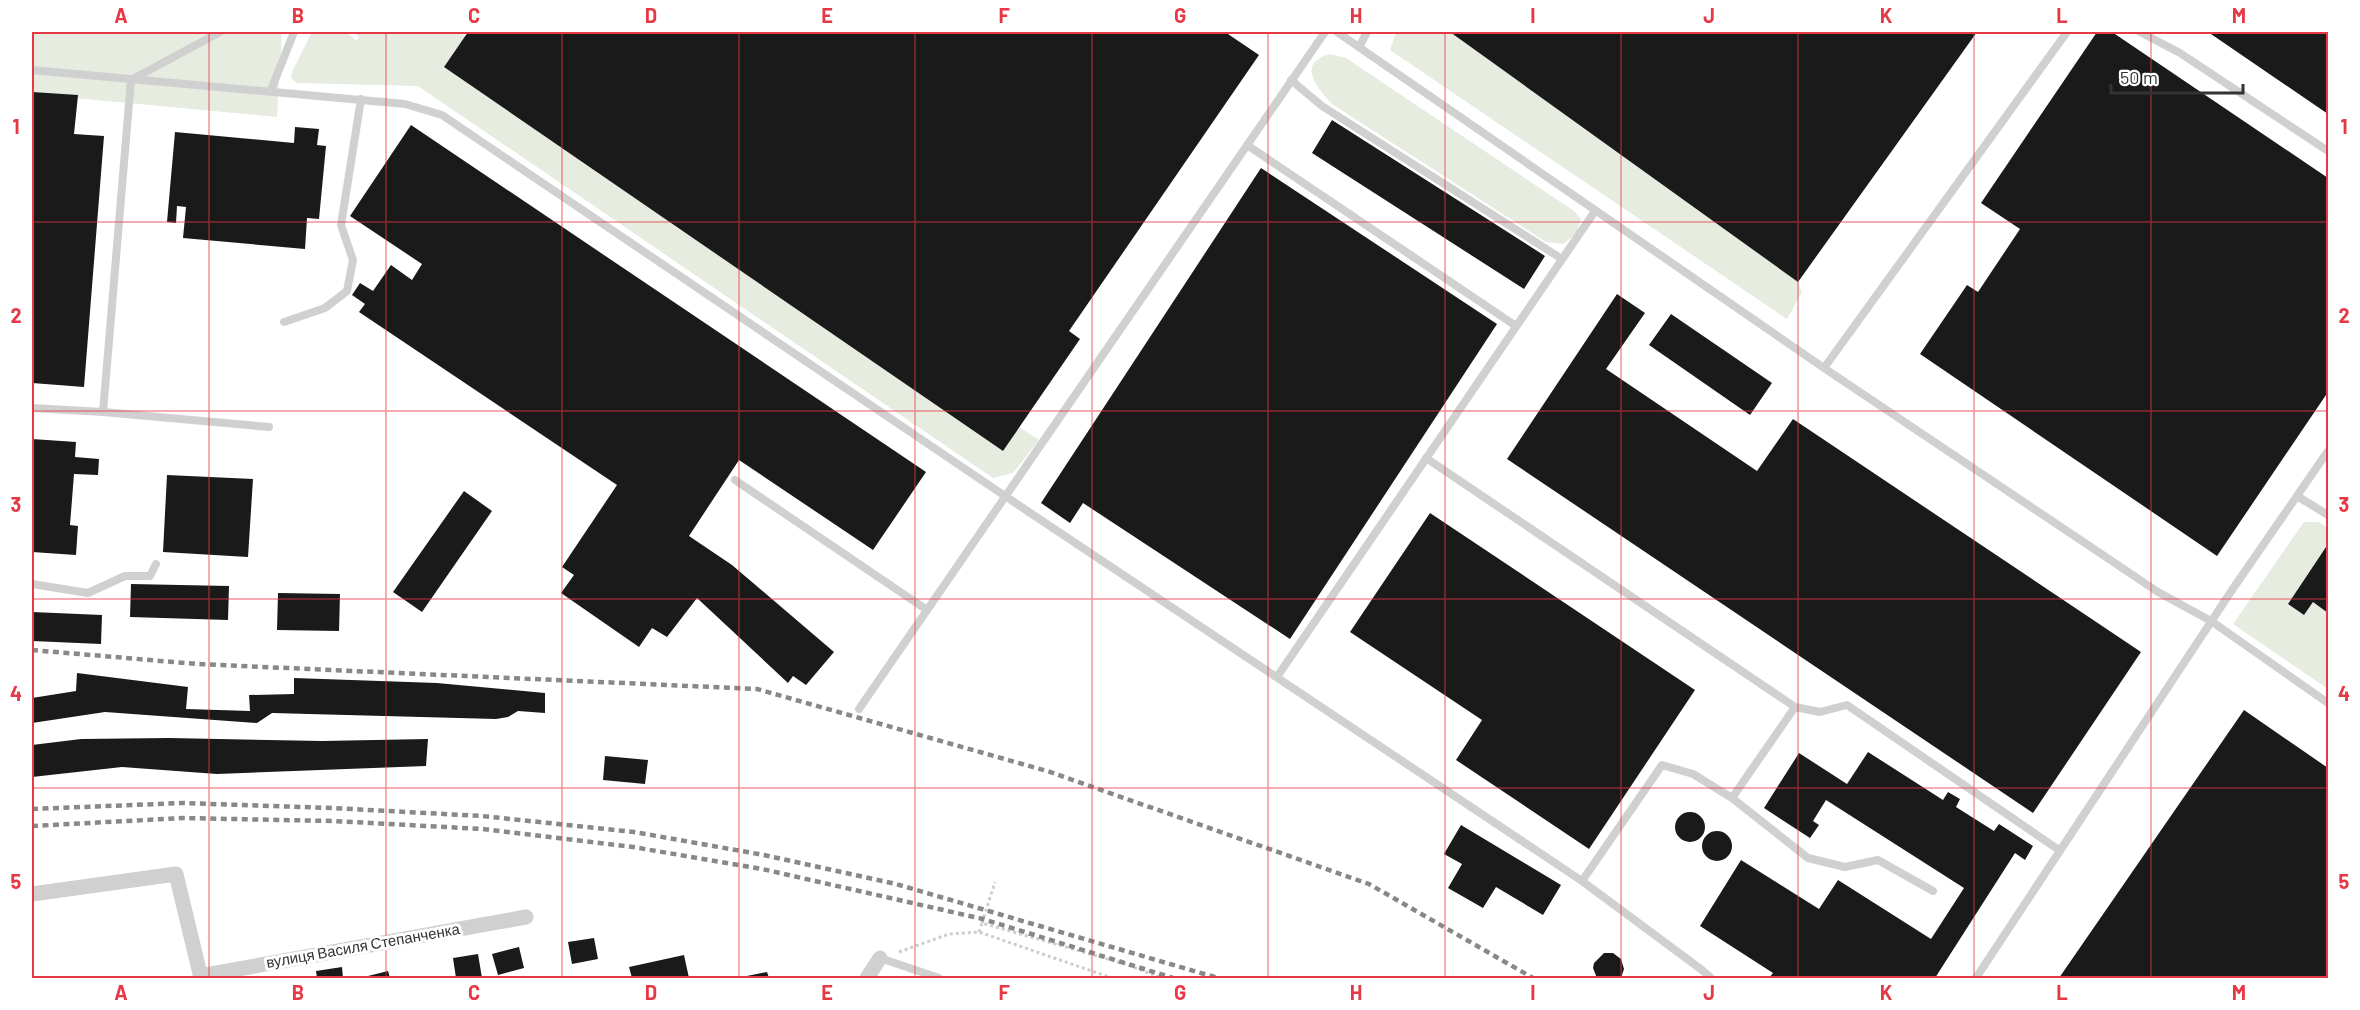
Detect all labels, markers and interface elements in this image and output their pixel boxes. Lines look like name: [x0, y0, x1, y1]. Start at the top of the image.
text: A: [114, 3, 128, 27]
text: B: [292, 3, 304, 27]
text: C: [468, 3, 480, 27]
text: D: [645, 3, 657, 27]
text: E: [821, 3, 833, 27]
text: F: [998, 3, 1010, 27]
text: G: [1174, 3, 1186, 27]
text: H: [1350, 3, 1362, 27]
text: I: [1530, 3, 1536, 27]
text: J: [1703, 3, 1715, 27]
text: K: [1880, 3, 1893, 27]
text: L: [2056, 3, 2068, 27]
text: M: [2232, 3, 2246, 27]
scale bar: [2111, 57, 2243, 95]
text: 50 m: [2120, 66, 2158, 88]
text: 1: [12, 114, 20, 138]
text: 1: [2340, 114, 2348, 138]
text: 2: [10, 303, 22, 327]
text: 2: [2338, 303, 2350, 327]
text: 3: [11, 492, 21, 516]
text: 3: [2339, 492, 2349, 516]
text: 4: [10, 681, 22, 705]
text: 4: [2338, 681, 2350, 705]
text: 5: [11, 869, 22, 893]
text: 5: [2339, 869, 2350, 893]
street label: вулиця Василя Степанченка: [265, 919, 462, 971]
text: A: [114, 980, 128, 1004]
text: B: [292, 980, 304, 1004]
text: C: [468, 980, 480, 1004]
text: D: [645, 980, 657, 1004]
text: E: [821, 980, 833, 1004]
text: F: [998, 980, 1010, 1004]
text: G: [1174, 980, 1186, 1004]
text: H: [1350, 980, 1362, 1004]
text: I: [1530, 980, 1536, 1004]
text: J: [1703, 980, 1715, 1004]
text: K: [1880, 980, 1893, 1004]
text: L: [2056, 980, 2068, 1004]
text: M: [2232, 980, 2246, 1004]

